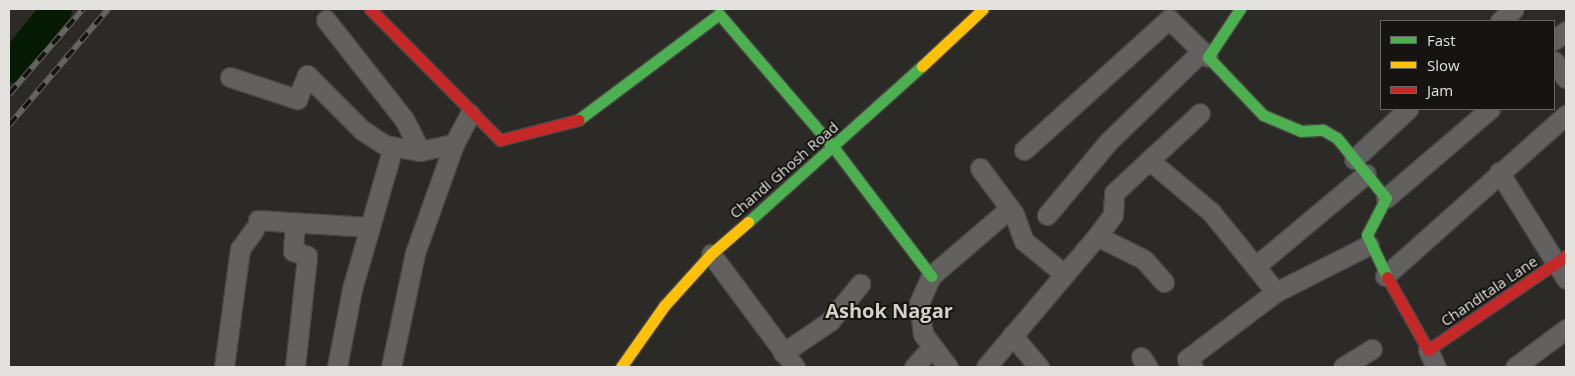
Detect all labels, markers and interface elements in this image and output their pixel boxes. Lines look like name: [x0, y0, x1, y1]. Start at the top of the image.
legend: [1380, 20, 1555, 110]
text: Fast: [1427, 30, 1456, 50]
text: Slow: [1427, 55, 1460, 75]
text: Jam: [1427, 80, 1453, 100]
street label: Chandi Ghosh Road: [726, 118, 842, 222]
street label: Chanditala Lane: [1437, 252, 1541, 330]
district label: Ashok Nagar: [825, 298, 953, 322]

